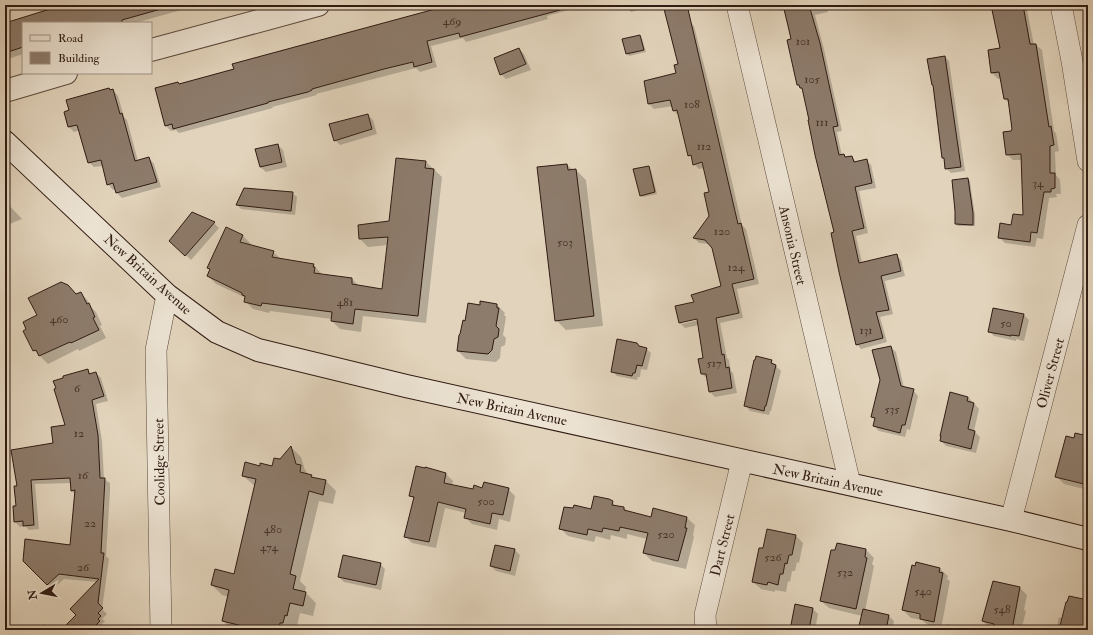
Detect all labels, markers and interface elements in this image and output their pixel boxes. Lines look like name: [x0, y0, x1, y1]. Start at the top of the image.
house number: 469: [443, 14, 461, 29]
legend: [22, 22, 152, 74]
text: Road: [58, 31, 83, 46]
house number: 101: [796, 34, 810, 49]
text: Building: [58, 51, 101, 66]
house number: 105: [804, 72, 821, 87]
house number: 108: [684, 97, 700, 112]
house number: 111: [816, 115, 828, 130]
house number: 112: [697, 139, 711, 154]
house number: 34: [1032, 176, 1044, 191]
street label: Ansonia Street: [775, 203, 810, 287]
house number: 120: [714, 224, 730, 239]
street label: New Britain Avenue: [100, 230, 195, 318]
house number: 503: [557, 235, 573, 250]
house number: 124: [728, 260, 745, 275]
house number: 481: [337, 295, 353, 310]
house number: 460: [50, 312, 68, 327]
house number: 50: [1000, 316, 1012, 331]
house number: 131: [859, 323, 873, 338]
street label: Oliver Street: [1033, 336, 1068, 410]
house number: 517: [706, 356, 722, 371]
house number: 6: [74, 381, 81, 396]
street label: New Britain Avenue: [455, 389, 569, 430]
house number: 535: [884, 402, 900, 417]
street label: Coolidge Street: [150, 418, 169, 506]
house number: 12: [74, 426, 84, 441]
street label: New Britain Avenue: [771, 460, 885, 501]
house number: 16: [78, 468, 89, 483]
house number: 500: [477, 494, 495, 509]
street label: Dart Street: [707, 512, 739, 578]
house number: 22: [84, 516, 96, 531]
house number: 480: [264, 522, 282, 537]
house number: 520: [657, 527, 675, 542]
house number: 474: [260, 540, 278, 555]
house number: 526: [764, 550, 783, 565]
house number: 26: [77, 560, 90, 575]
house number: 532: [837, 565, 853, 580]
north arrow: [22, 573, 62, 613]
house number: 540: [914, 584, 932, 599]
text: N: [25, 588, 40, 602]
house number: 548: [993, 602, 1011, 617]

